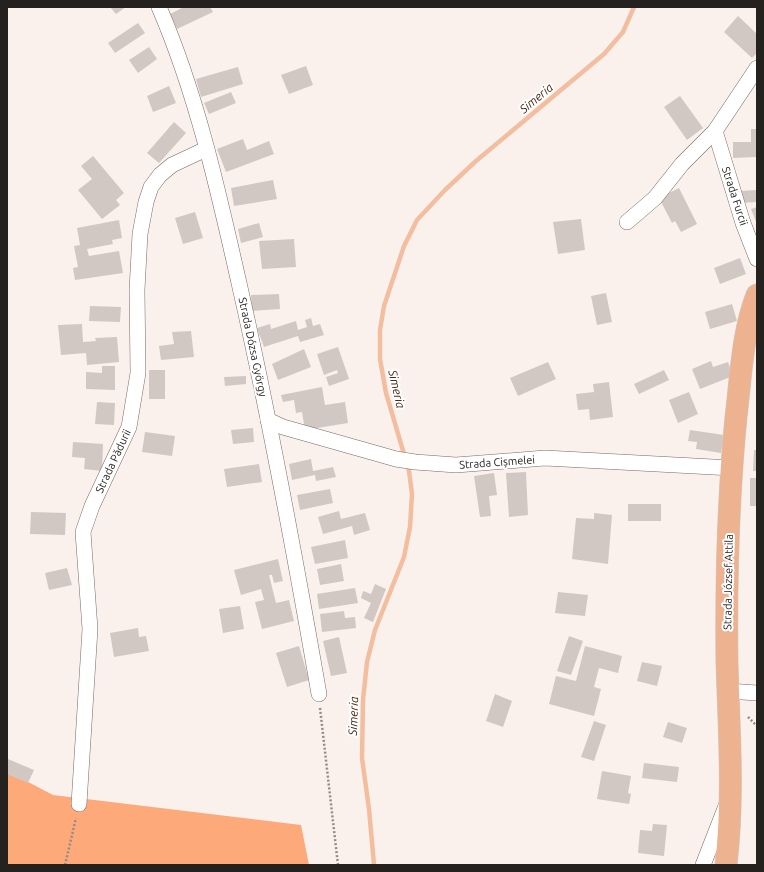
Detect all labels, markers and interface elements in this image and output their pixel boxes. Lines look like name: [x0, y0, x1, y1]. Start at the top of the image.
water label: Simeria: [516, 80, 556, 116]
street label: Strada Furcii: [720, 165, 750, 227]
street label: Strada Dózsa György: [237, 296, 270, 398]
water label: Simeria: [386, 367, 408, 410]
street label: Strada Pădurii: [93, 427, 133, 495]
street label: Strada Cișmelei: [459, 453, 535, 471]
street label: Strada József Attila: [721, 534, 735, 630]
water label: Simeria: [346, 696, 360, 737]

